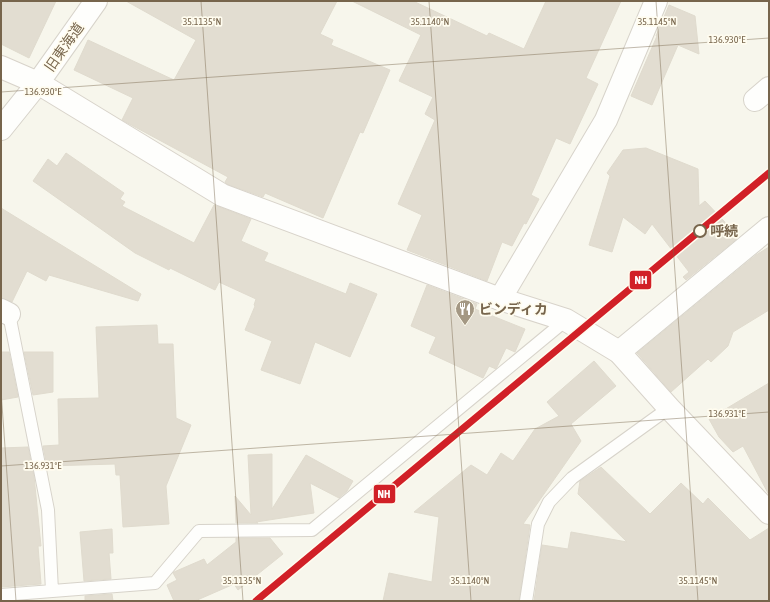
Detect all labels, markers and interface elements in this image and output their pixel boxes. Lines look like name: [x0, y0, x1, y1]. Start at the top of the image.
text: 35.1135°N: [183, 16, 221, 27]
text: 35.1140°N: [411, 16, 449, 27]
text: 35.1145°N: [638, 16, 676, 27]
street label: 旧東海道: [41, 19, 87, 75]
text: 136.930°E: [709, 34, 746, 45]
text: 136.930°E: [25, 86, 62, 97]
place label: 呼続: [710, 223, 738, 239]
marker: 呼続: [693, 224, 707, 238]
line badge: NH: [629, 270, 652, 290]
text: NH: [635, 274, 647, 286]
restaurant icon: ビンディカ: [454, 298, 476, 326]
place label: ビンディカ: [479, 301, 548, 317]
text: 136.931°E: [709, 408, 746, 419]
text: 136.931°E: [25, 460, 62, 471]
line badge: NH: [373, 484, 396, 504]
text: NH: [378, 488, 390, 500]
text: 35.1135°N: [223, 575, 261, 586]
text: 35.1140°N: [451, 575, 489, 586]
text: 35.1145°N: [679, 575, 717, 586]

